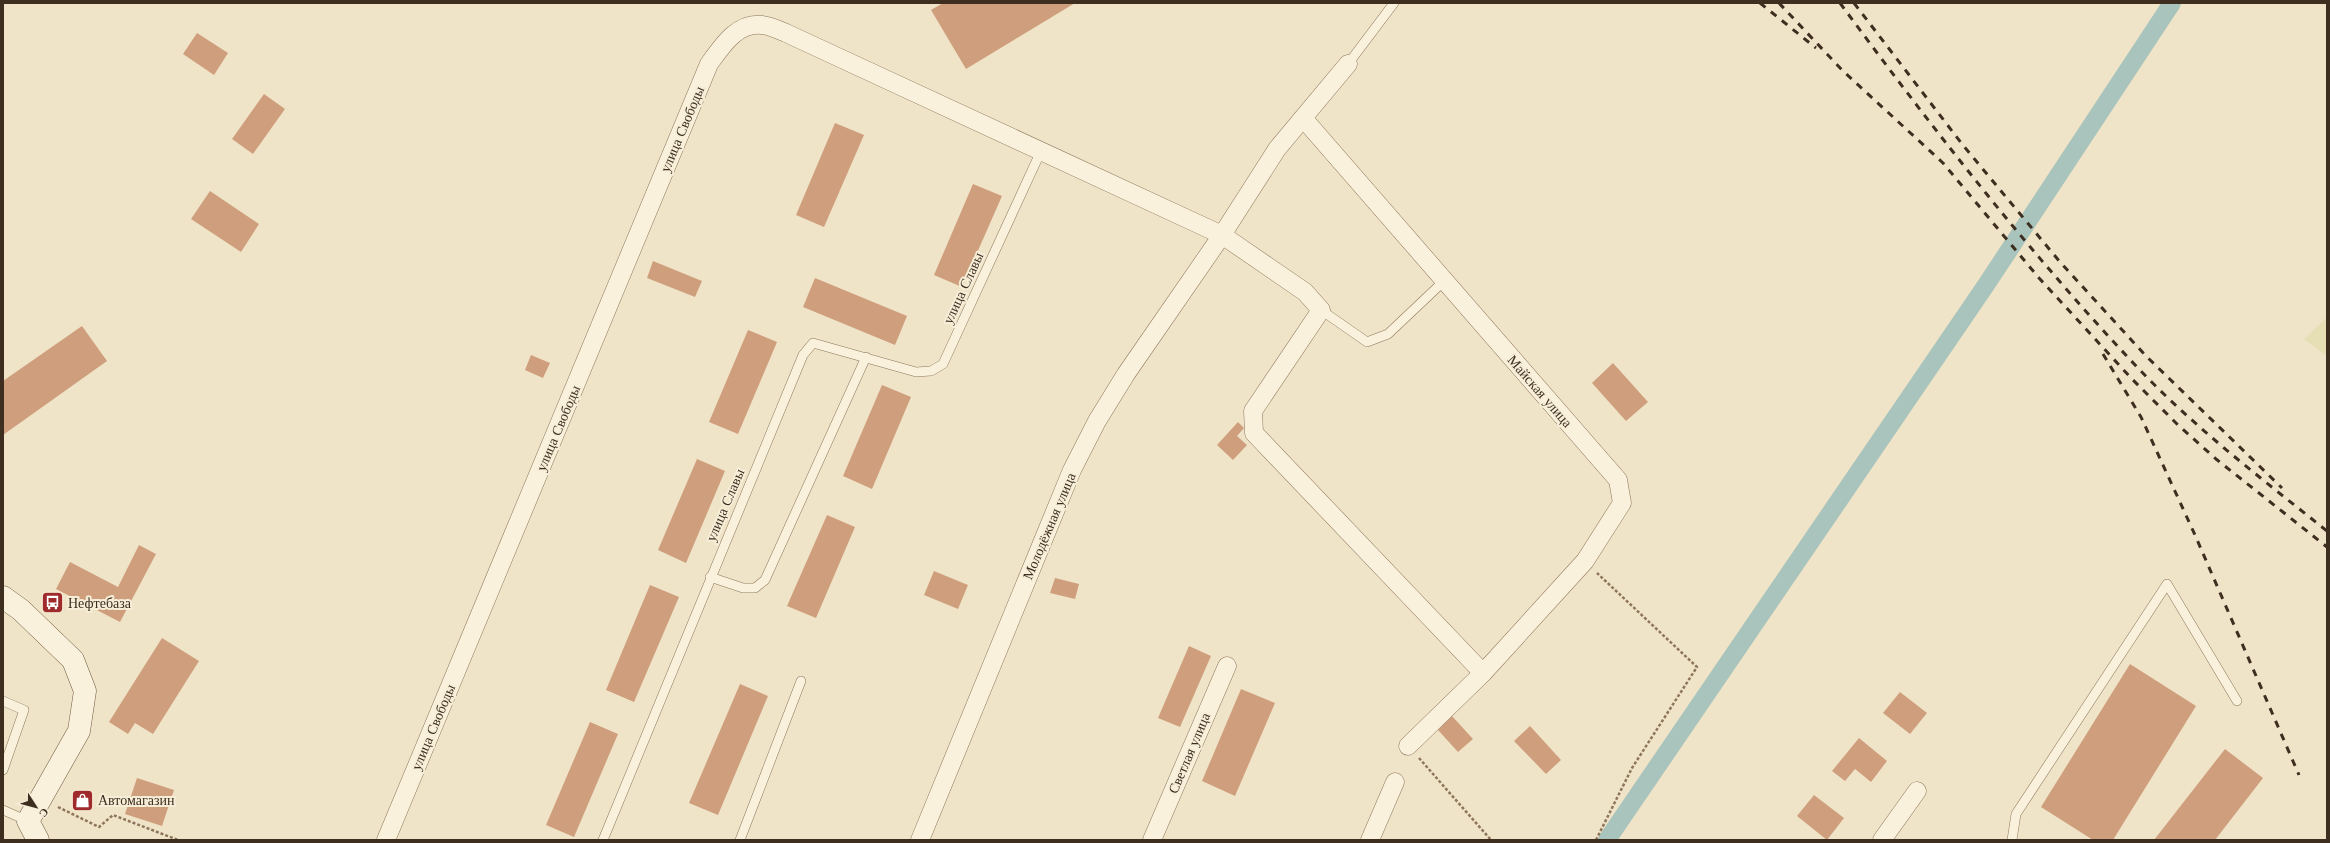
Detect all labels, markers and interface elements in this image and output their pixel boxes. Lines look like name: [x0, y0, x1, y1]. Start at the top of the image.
street label: улица Свободы: [656, 83, 708, 175]
street label: улица Славы: [939, 249, 988, 327]
street label: Майская улица: [1504, 351, 1577, 432]
street label: улица Свободы: [532, 382, 584, 474]
street label: улица Славы: [702, 465, 749, 544]
street label: Молодёжная улица: [1018, 469, 1080, 582]
bus stop icon: Нефтебаза: [40, 590, 66, 616]
place label: Нефтебаза: [68, 594, 132, 612]
street label: улица Свободы: [407, 681, 459, 773]
street label: Светлая улица: [1164, 709, 1214, 796]
north arrow: [16, 787, 56, 827]
shop icon: Автомагазин: [69, 787, 95, 813]
place label: Автомагазин: [98, 791, 175, 809]
text: С: [36, 806, 52, 820]

